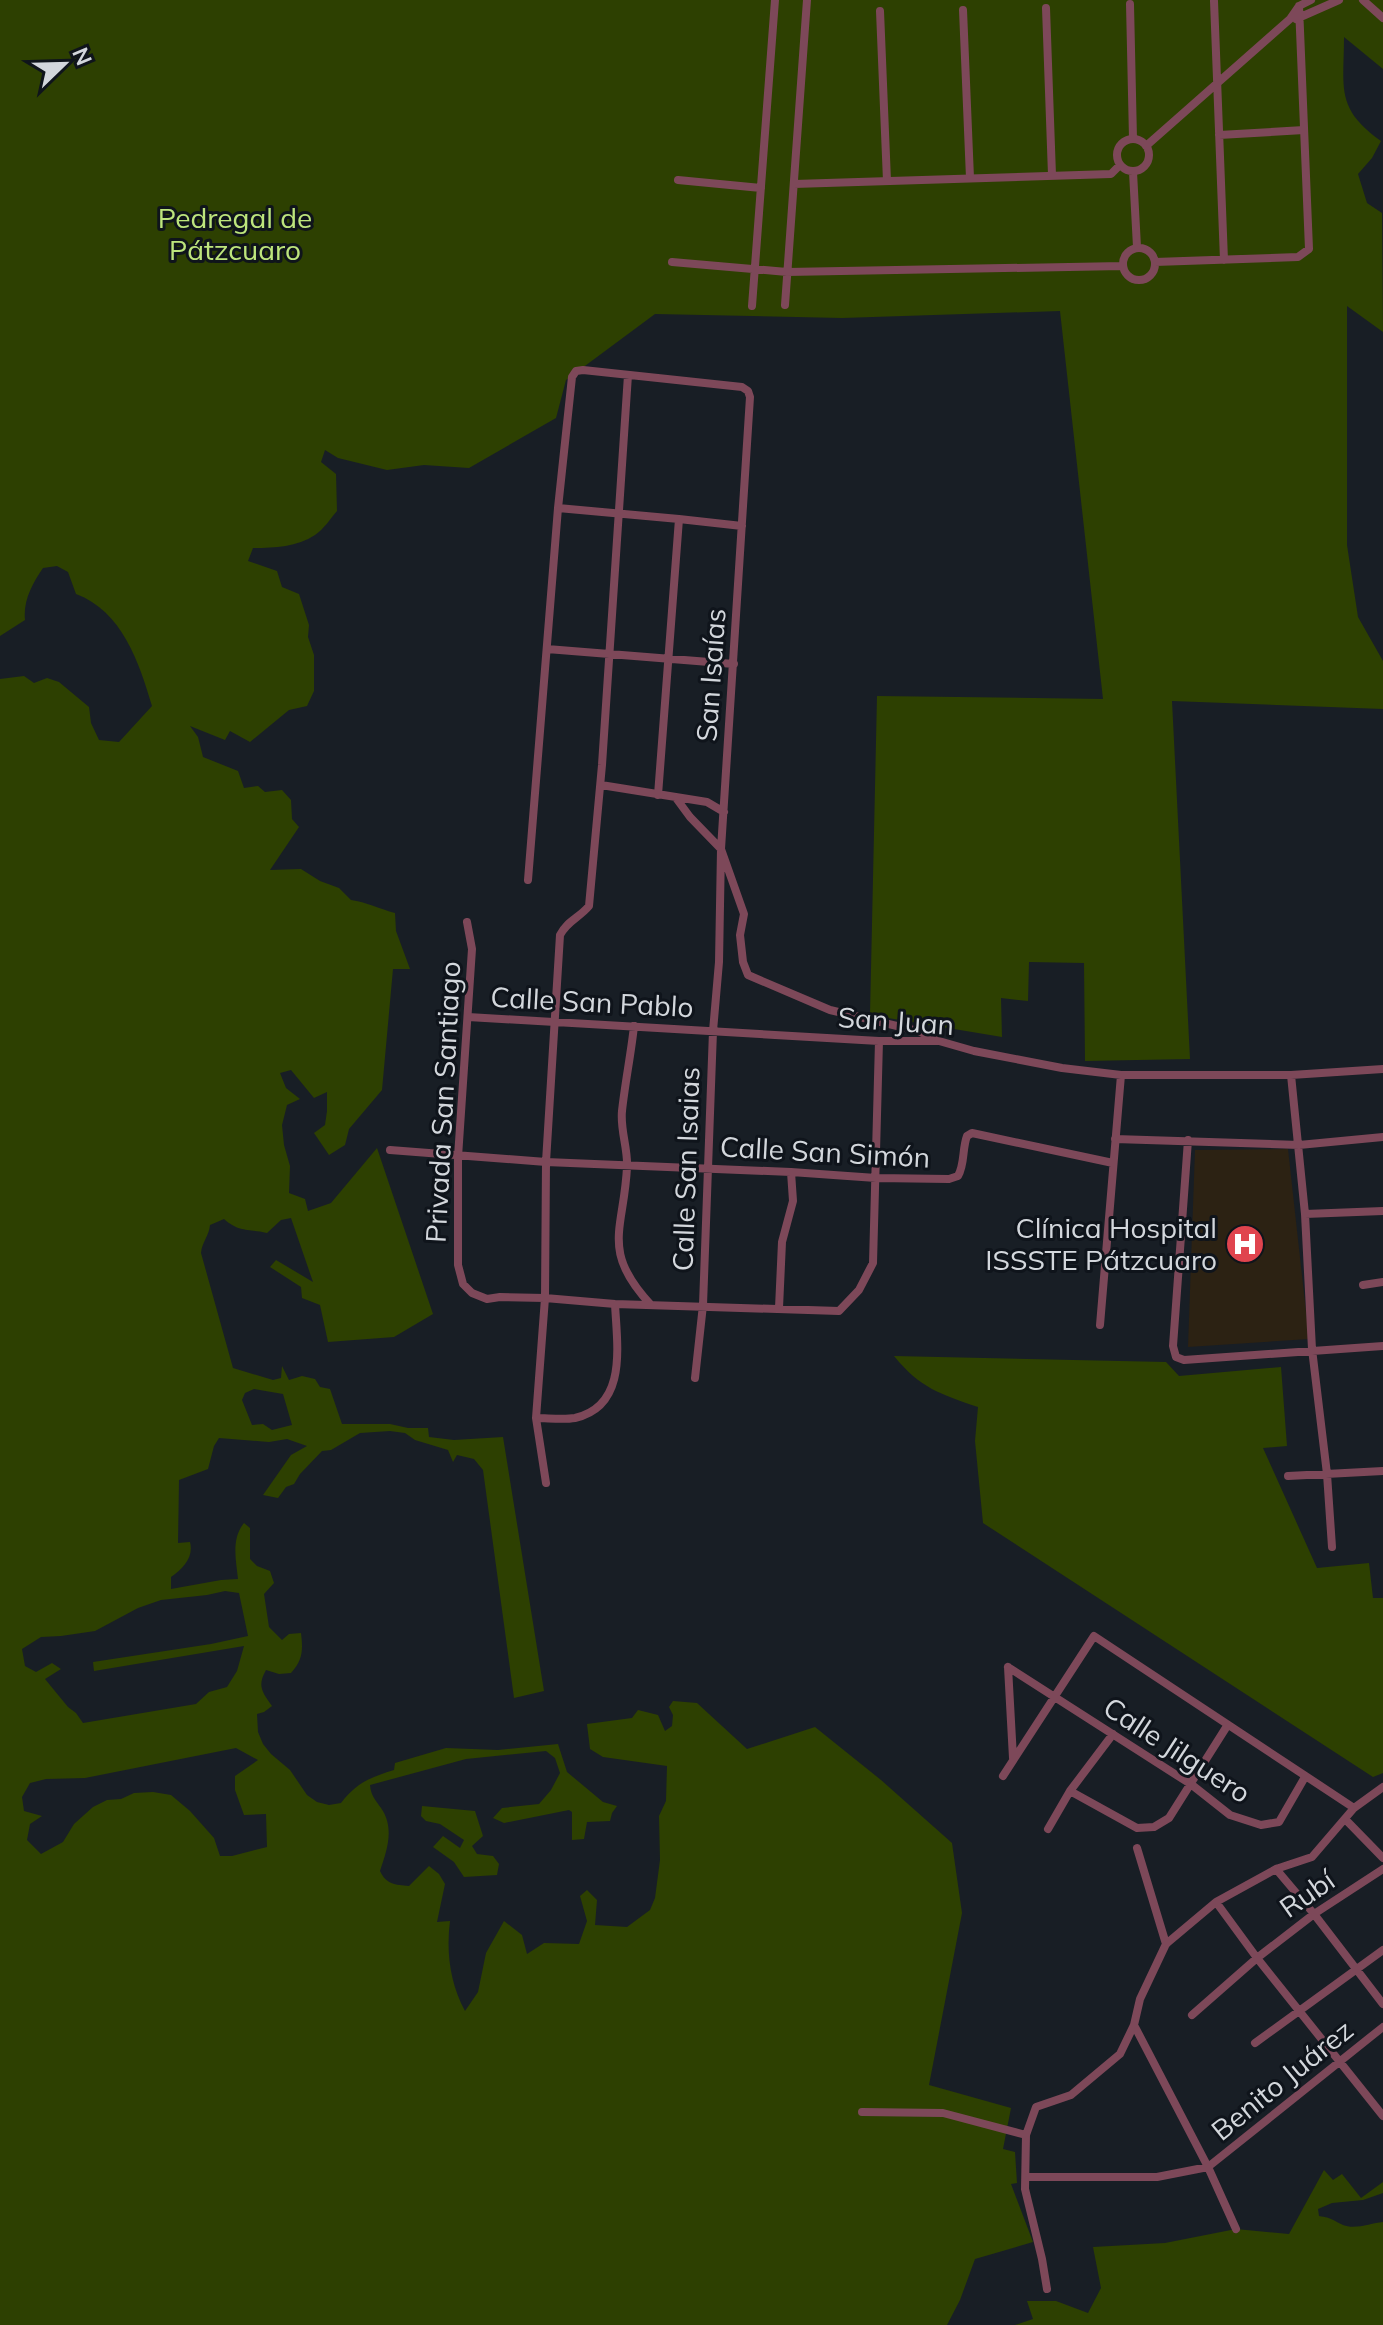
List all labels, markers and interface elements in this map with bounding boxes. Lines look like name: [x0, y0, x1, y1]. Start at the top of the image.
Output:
north arrow: [24, 24, 104, 104]
text: N: [66, 43, 99, 69]
park label: Pedregal de Pátzcuaro: [158, 200, 312, 267]
street label: San Isaías: [688, 607, 733, 743]
street label: Privada San Santiago: [418, 960, 467, 1244]
street label: Calle San Pablo: [490, 979, 694, 1024]
street label: San Juan: [837, 999, 955, 1042]
street label: Calle San Isaias: [664, 1066, 707, 1272]
street label: Calle San Simón: [719, 1129, 931, 1174]
place label: Clínica Hospital ISSSTE Pátzcuaro: [985, 1210, 1217, 1277]
hospital icon: Clínica Hospital ISSSTE Pátzcuaro: [1224, 1223, 1266, 1265]
street label: Calle Jilguero: [1097, 1689, 1257, 1810]
street label: Rubí: [1273, 1862, 1342, 1925]
street label: Benito Juárez: [1204, 2012, 1360, 2147]

